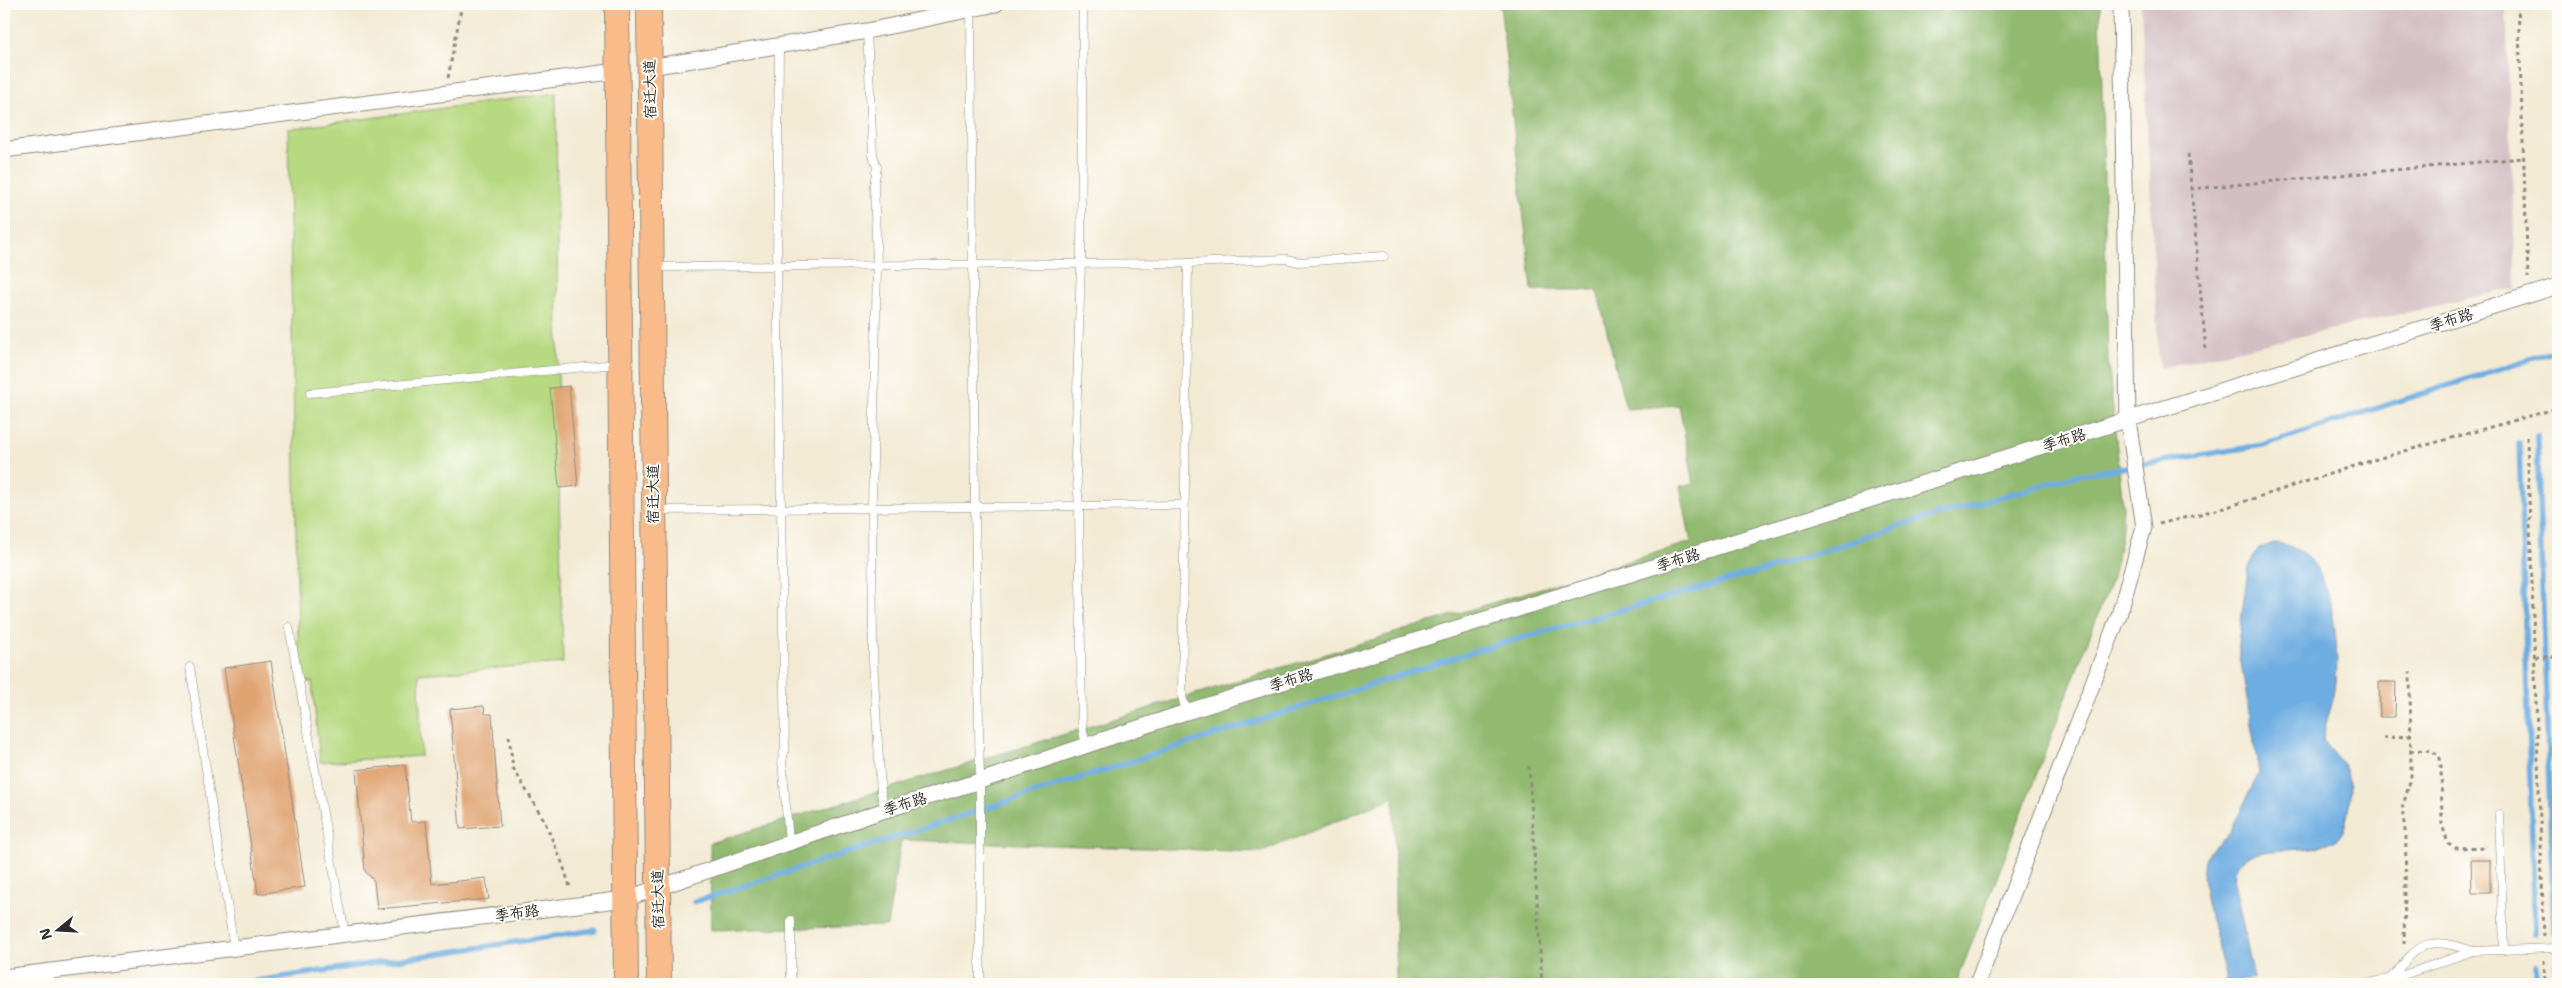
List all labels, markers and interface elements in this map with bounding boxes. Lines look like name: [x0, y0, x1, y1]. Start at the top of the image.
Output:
street label: 宿迁大道: [639, 59, 661, 119]
street label: 季布路: [2427, 304, 2475, 336]
street label: 季布路: [2040, 424, 2088, 456]
street label: 宿迁大道: [643, 464, 663, 524]
street label: 季布路: [1654, 544, 1702, 576]
street label: 季布路: [1267, 664, 1315, 696]
street label: 季布路: [881, 788, 929, 820]
street label: 宿迁大道: [647, 869, 669, 929]
street label: 季布路: [493, 900, 541, 926]
north arrow: [32, 906, 82, 956]
text: N: [35, 926, 56, 942]

